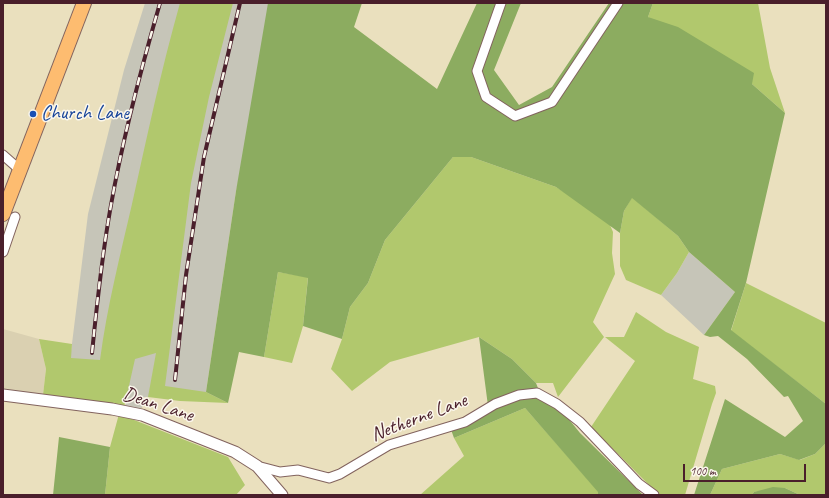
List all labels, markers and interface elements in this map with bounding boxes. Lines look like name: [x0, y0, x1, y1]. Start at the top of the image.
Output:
place label: Church Lane: [41, 102, 129, 126]
marker: Church Lane: [28, 109, 38, 119]
street label: Dean Lane: [120, 382, 196, 428]
street label: Netherne Lane: [367, 389, 471, 447]
scale bar: [685, 456, 808, 482]
text: 100 m: [690, 463, 716, 479]

